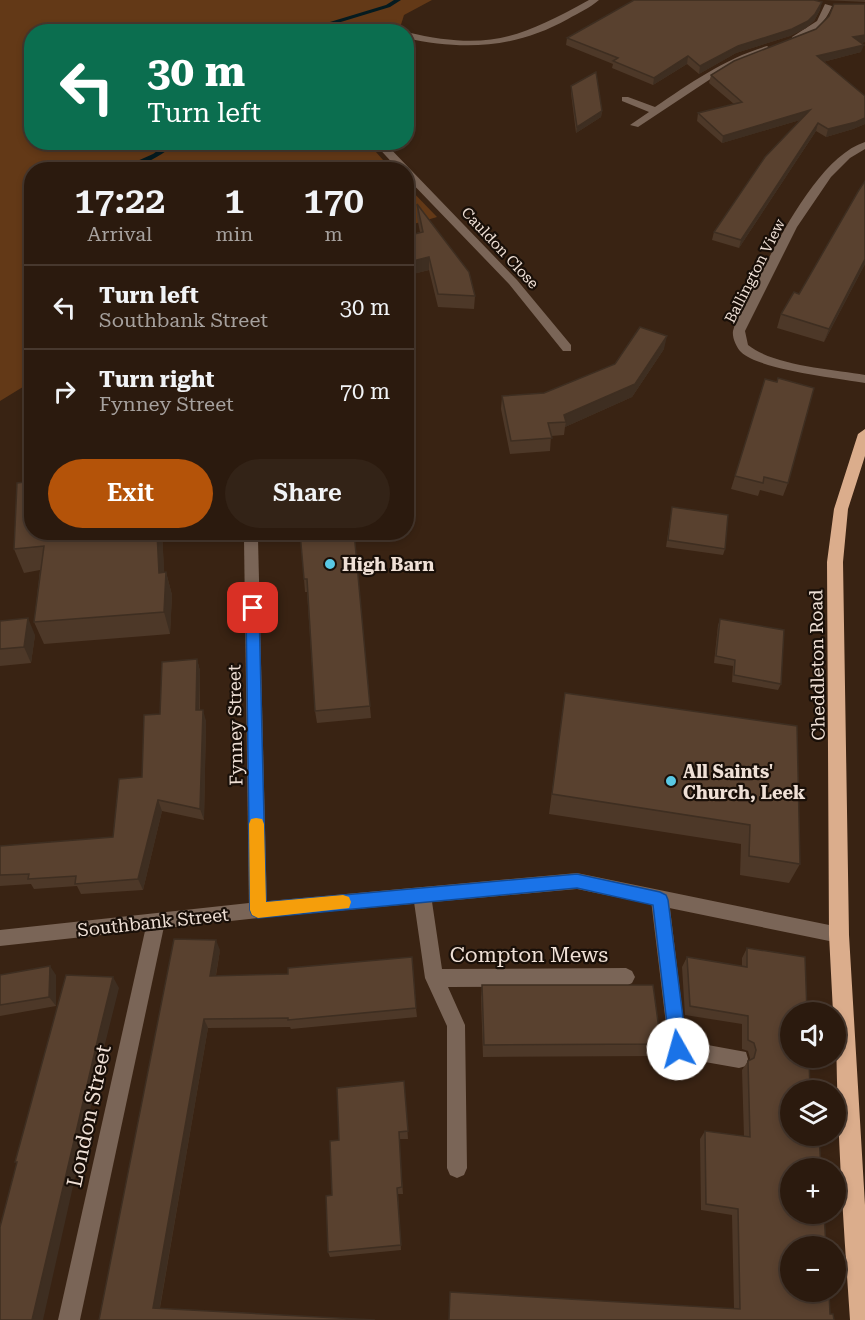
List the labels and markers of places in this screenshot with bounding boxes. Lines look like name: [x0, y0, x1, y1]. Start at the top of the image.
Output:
place label: High Barn: [342, 554, 434, 575]
marker: High Barn: [323, 557, 337, 571]
pin: [227, 582, 278, 633]
place label: All Saints' Church, Leek: [683, 761, 806, 803]
marker: All Saints' Church, Leek: [664, 774, 678, 788]

